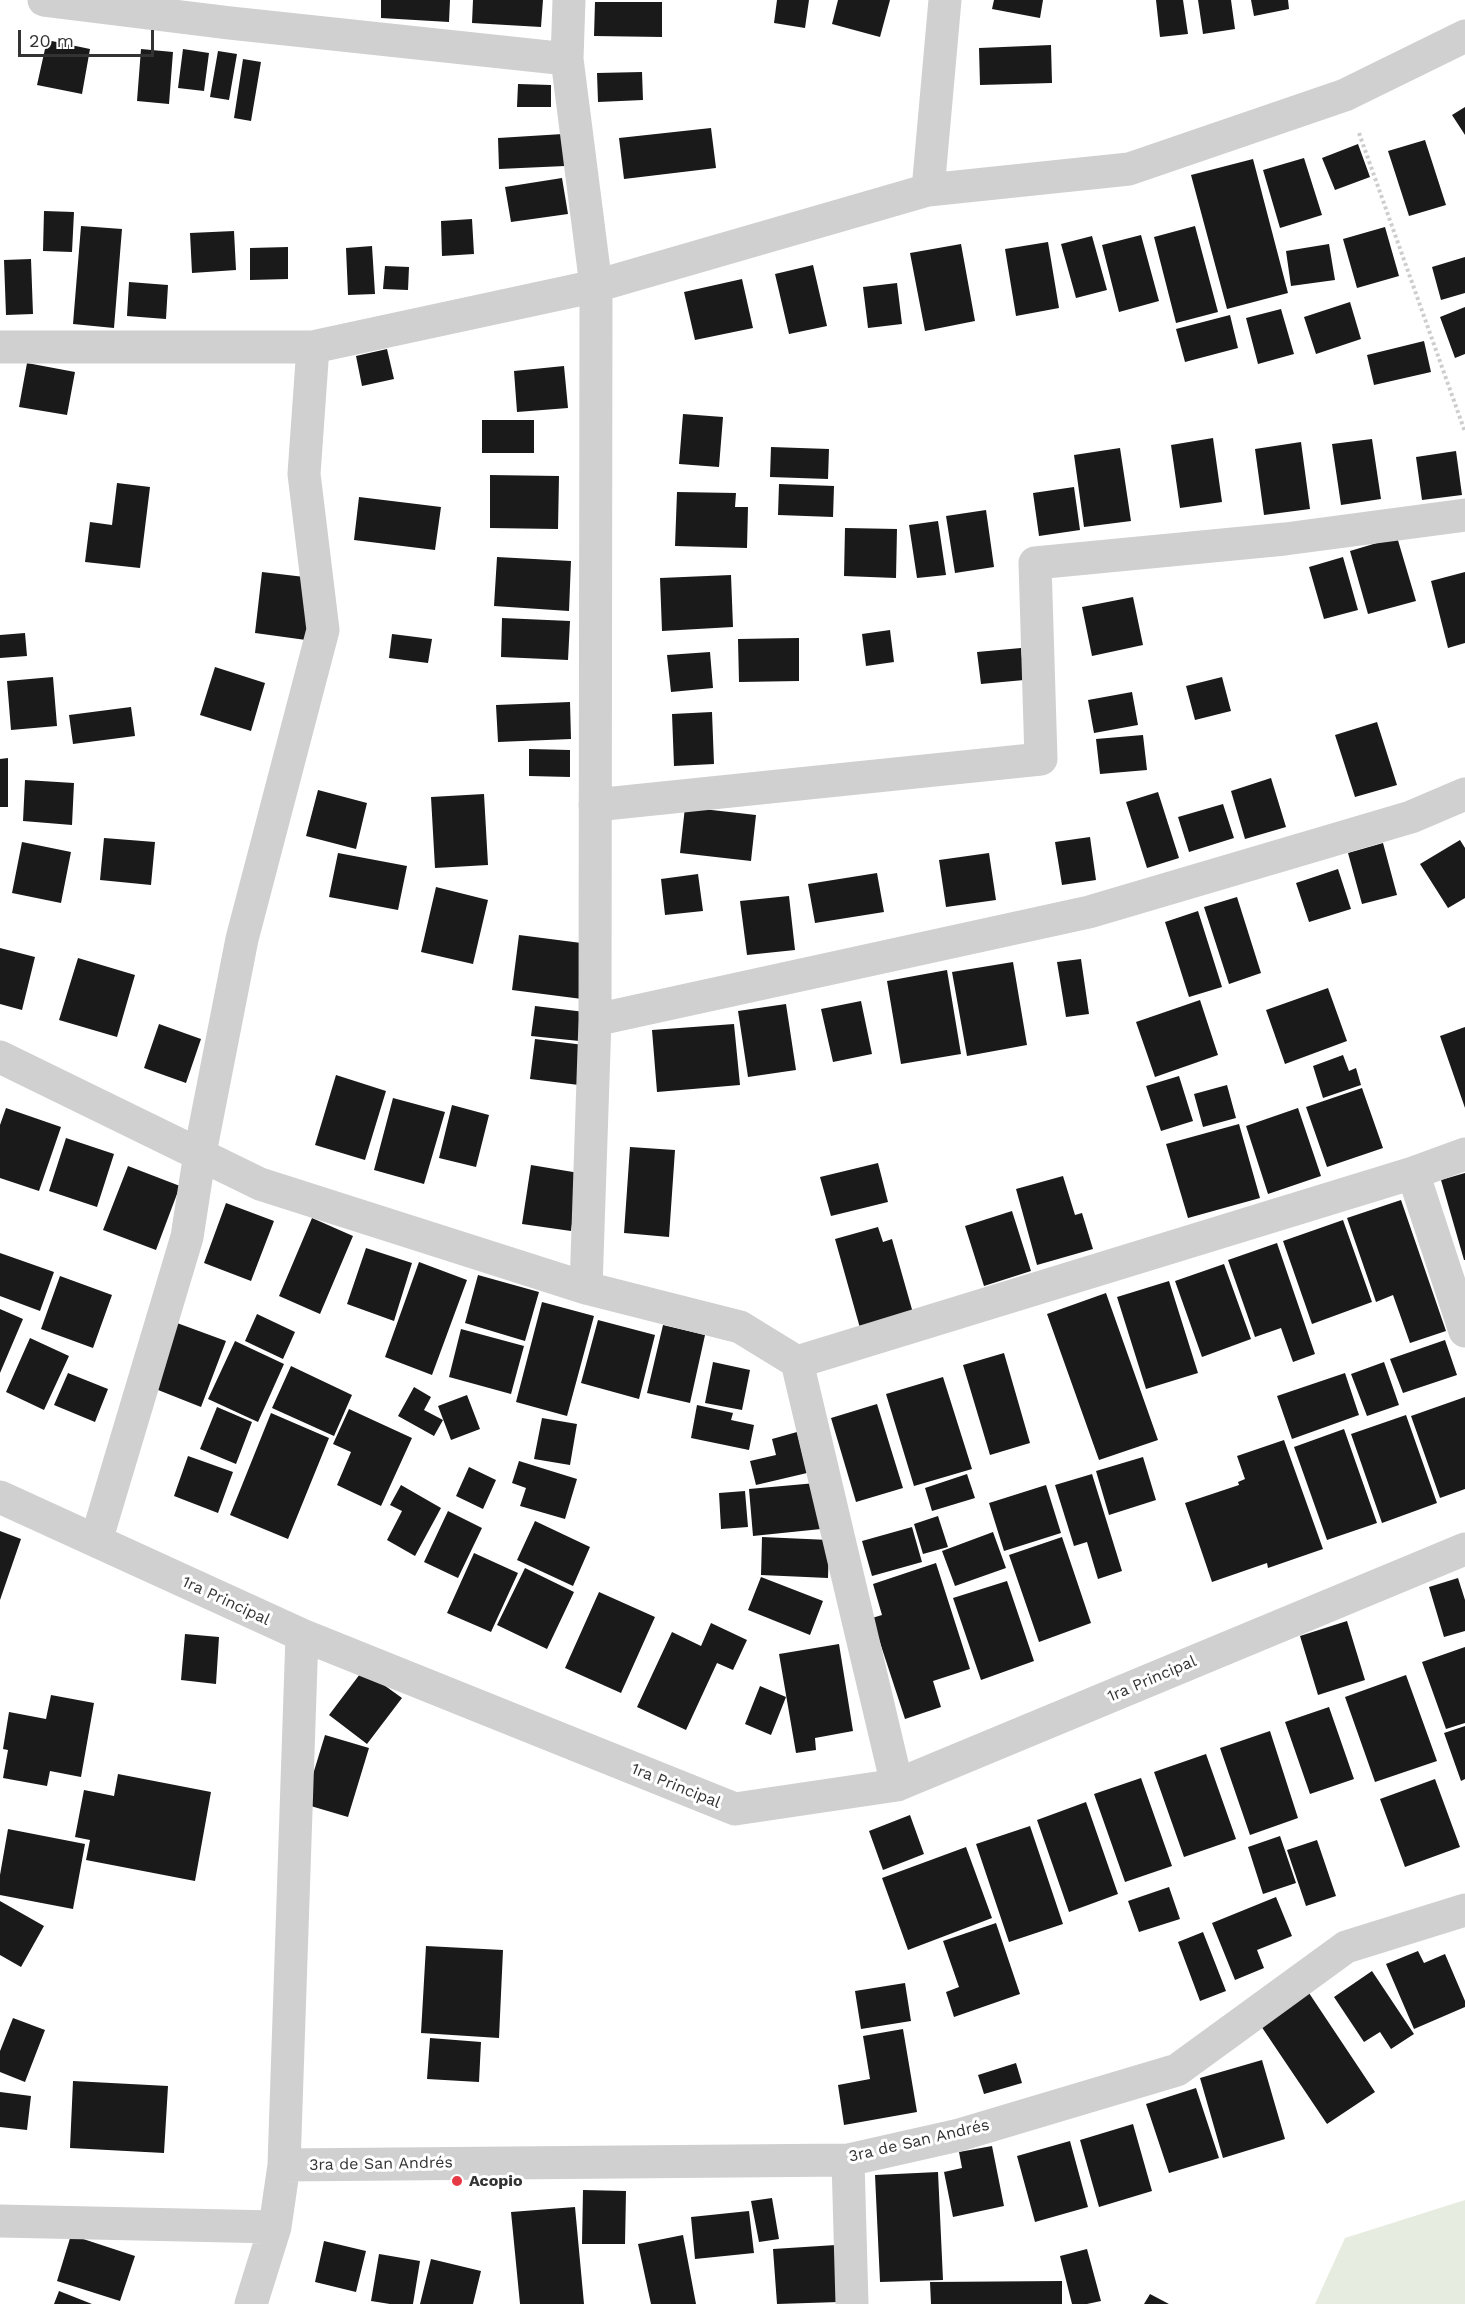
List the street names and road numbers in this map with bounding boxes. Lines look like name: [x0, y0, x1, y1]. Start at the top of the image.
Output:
street label: 1ra Principal: [179, 1572, 273, 1630]
street label: 1ra Principal: [1105, 1652, 1199, 1706]
street label: 1ra Principal: [628, 1759, 724, 1813]
street label: 3ra de San Andrés: [847, 2115, 991, 2167]
street label: 3ra de San Andrés: [309, 2153, 453, 2175]

